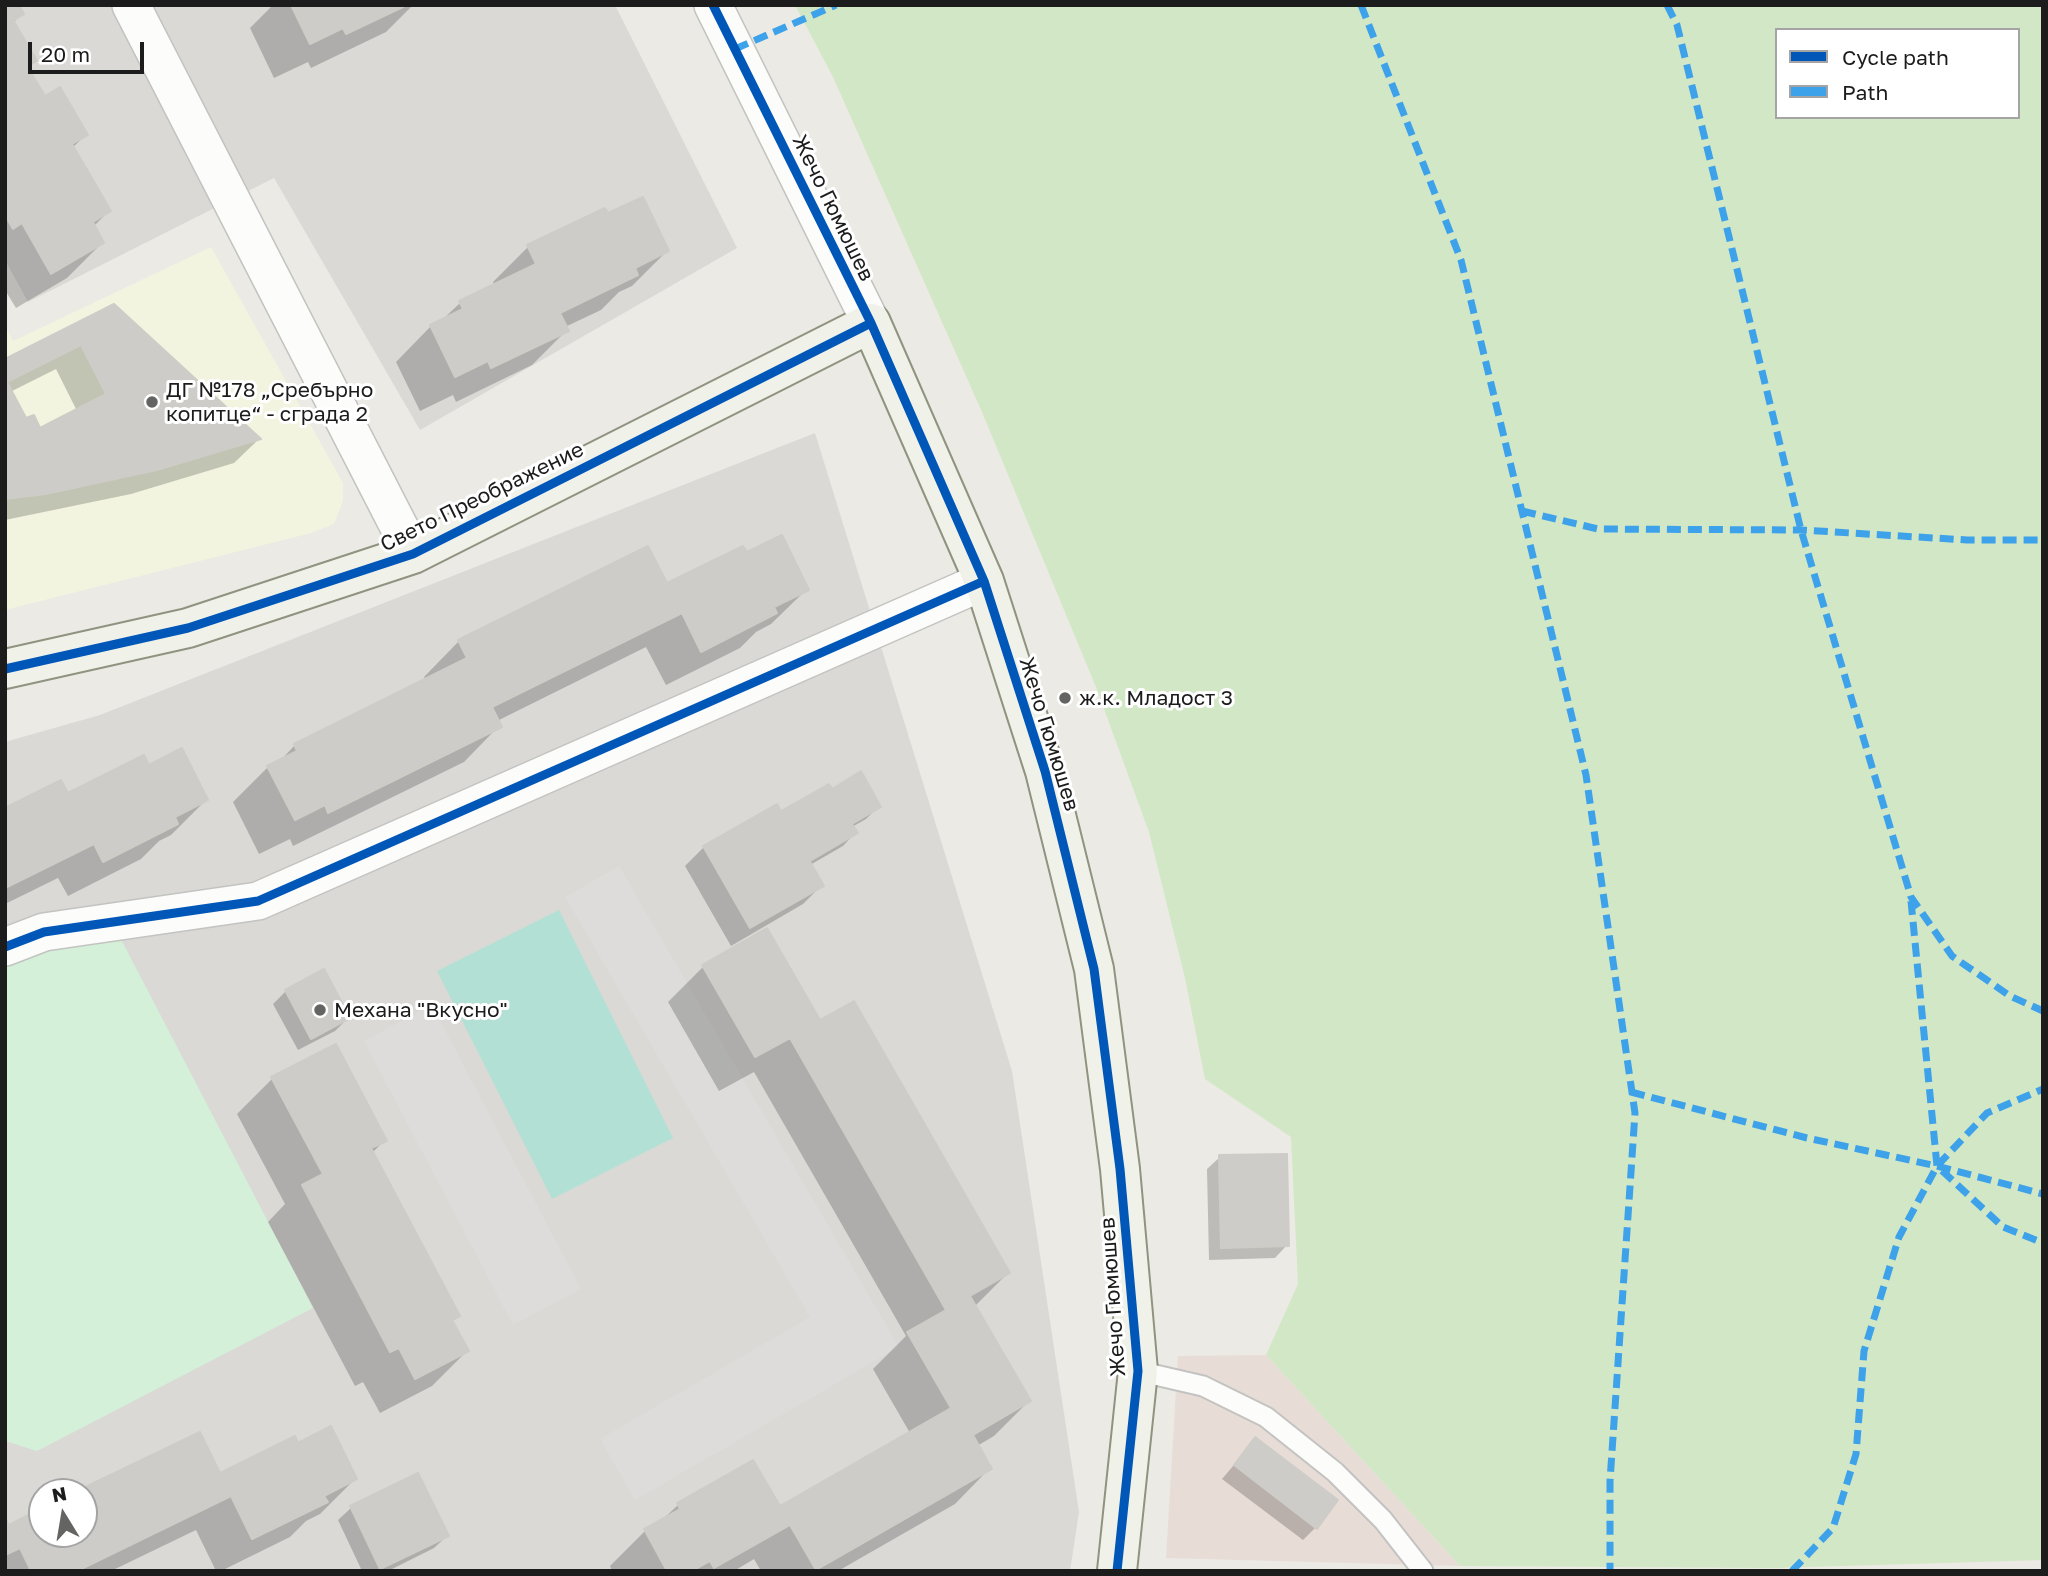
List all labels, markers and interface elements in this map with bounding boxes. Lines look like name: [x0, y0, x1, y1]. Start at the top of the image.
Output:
scale bar: [32, 28, 147, 72]
legend: [1775, 28, 2020, 119]
text: 20 m: [41, 41, 90, 67]
text: Cycle path: [1842, 44, 1949, 70]
text: Path: [1842, 79, 1889, 105]
street label: Жечо Гюмюшев: [787, 131, 879, 285]
place label: ДГ №178 „Сребърно копитце“ - сграда 2: [166, 377, 373, 427]
marker: ДГ №178 „Сребърно копитце“ - сграда 2: [144, 394, 160, 410]
street label: Свето Преображение: [376, 437, 588, 557]
street label: Жечо Гюмюшев: [1014, 654, 1084, 814]
place label: ж.к. Младост 3: [1079, 685, 1233, 711]
marker: ж.к. Младост 3: [1057, 690, 1073, 706]
place label: Механа "Вкусно": [334, 997, 508, 1023]
marker: Механа "Вкусно": [312, 1002, 328, 1018]
street label: Жечо Гюмюшев: [1095, 1217, 1131, 1377]
north arrow: [28, 1478, 98, 1548]
text: N: [50, 1481, 69, 1507]

